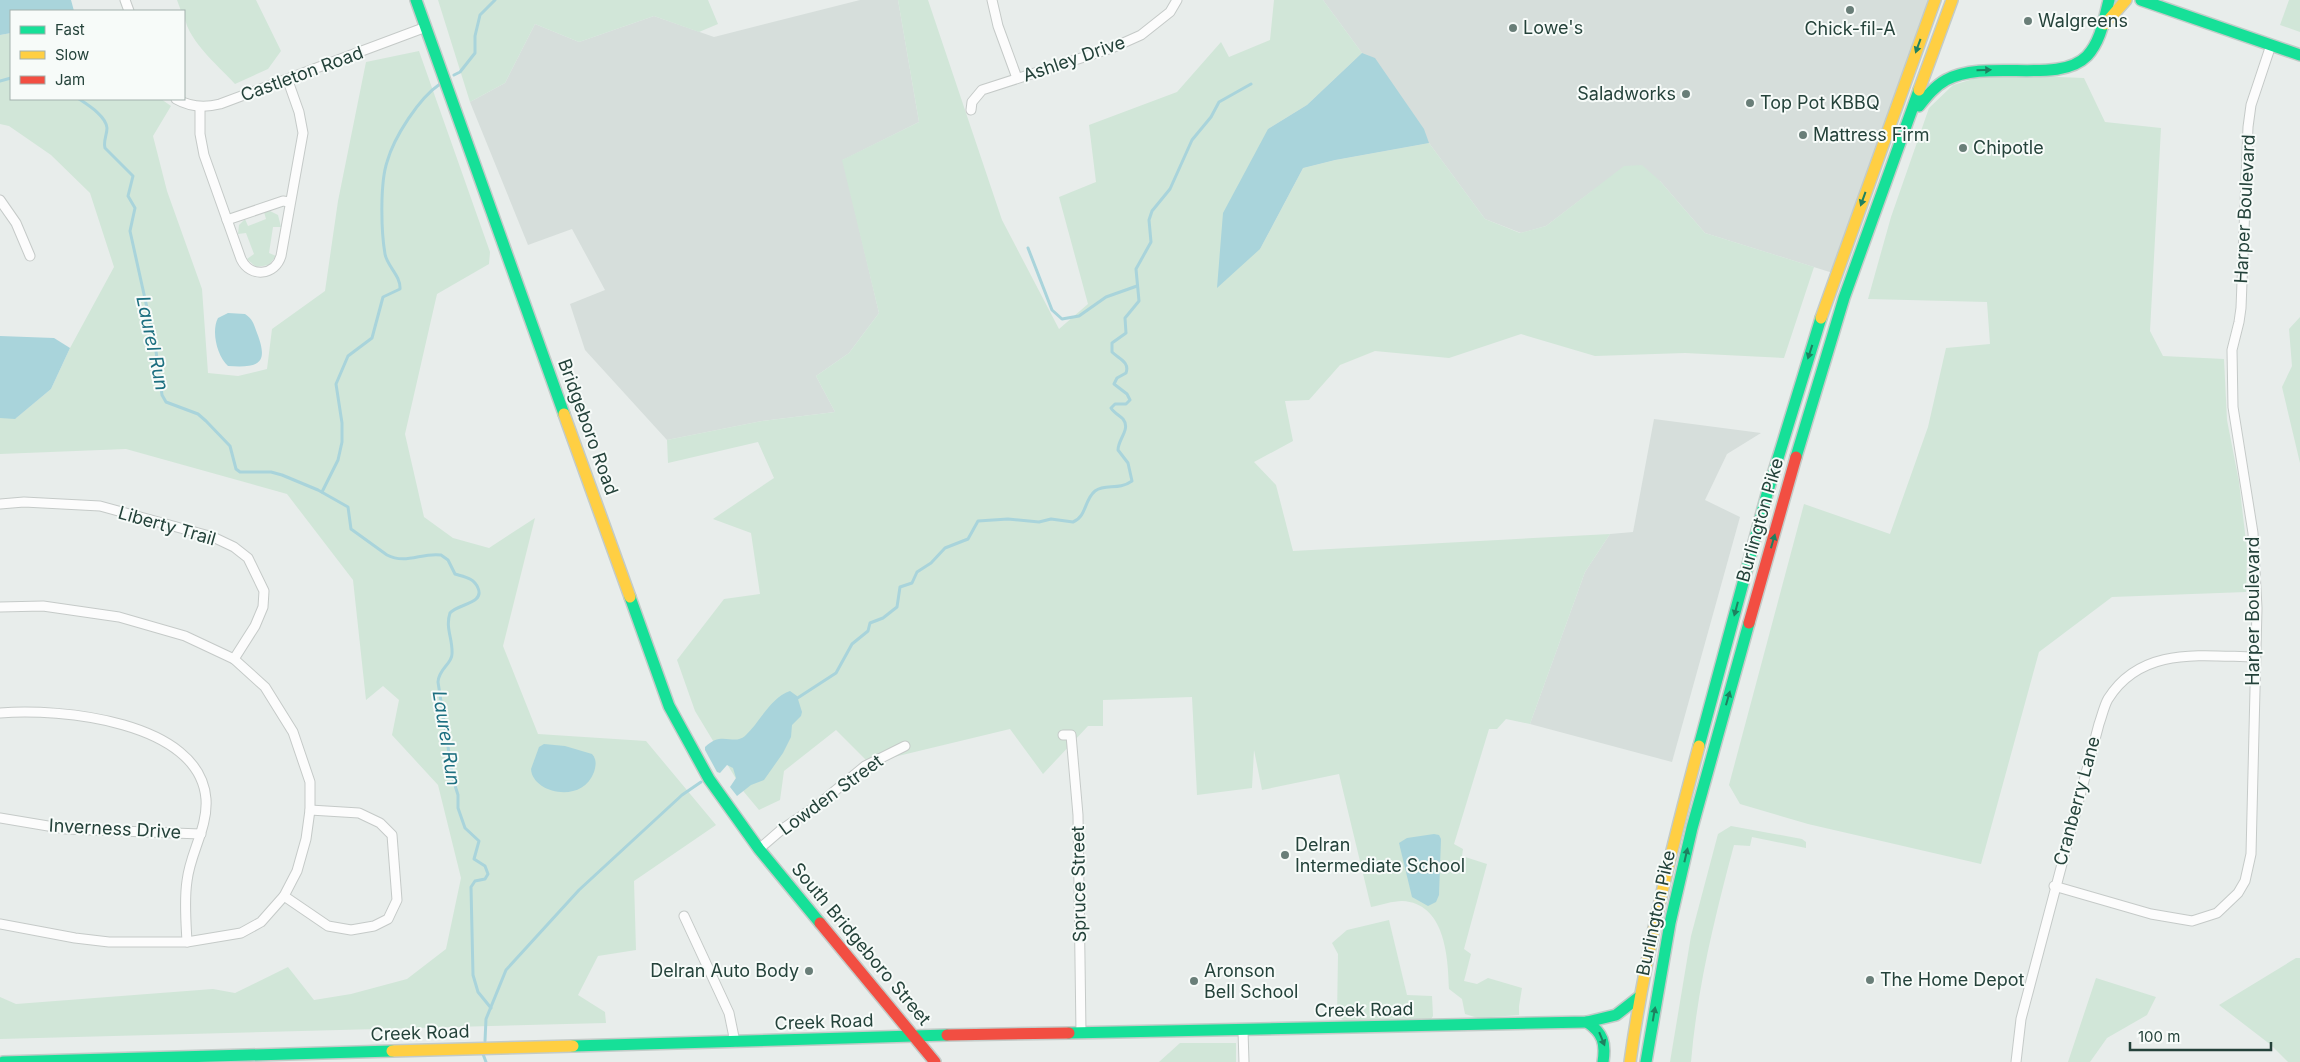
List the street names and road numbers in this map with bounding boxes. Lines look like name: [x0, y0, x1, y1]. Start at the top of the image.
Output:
street label: Ashley Drive: [1020, 31, 1128, 86]
street label: Castleton Road: [238, 42, 366, 105]
street label: Harper Boulevard: [2230, 134, 2259, 284]
street label: Bridgeboro Road: [554, 356, 623, 498]
street label: Burlington Pike: [1732, 455, 1787, 584]
street label: Liberty Trail: [116, 502, 218, 549]
street label: Harper Boulevard: [2242, 536, 2263, 686]
street label: Cranberry Lane: [2049, 734, 2104, 868]
street label: Lowden Street: [775, 750, 887, 839]
street label: Inverness Drive: [48, 815, 182, 842]
street label: Spruce Street: [1067, 825, 1090, 942]
street label: Burlington Pike: [1632, 848, 1679, 978]
street label: South Bridgeboro Street: [787, 858, 935, 1029]
street label: Creek Road: [1314, 998, 1414, 1021]
street label: Creek Road: [774, 1009, 874, 1034]
street label: Creek Road: [370, 1020, 470, 1045]

